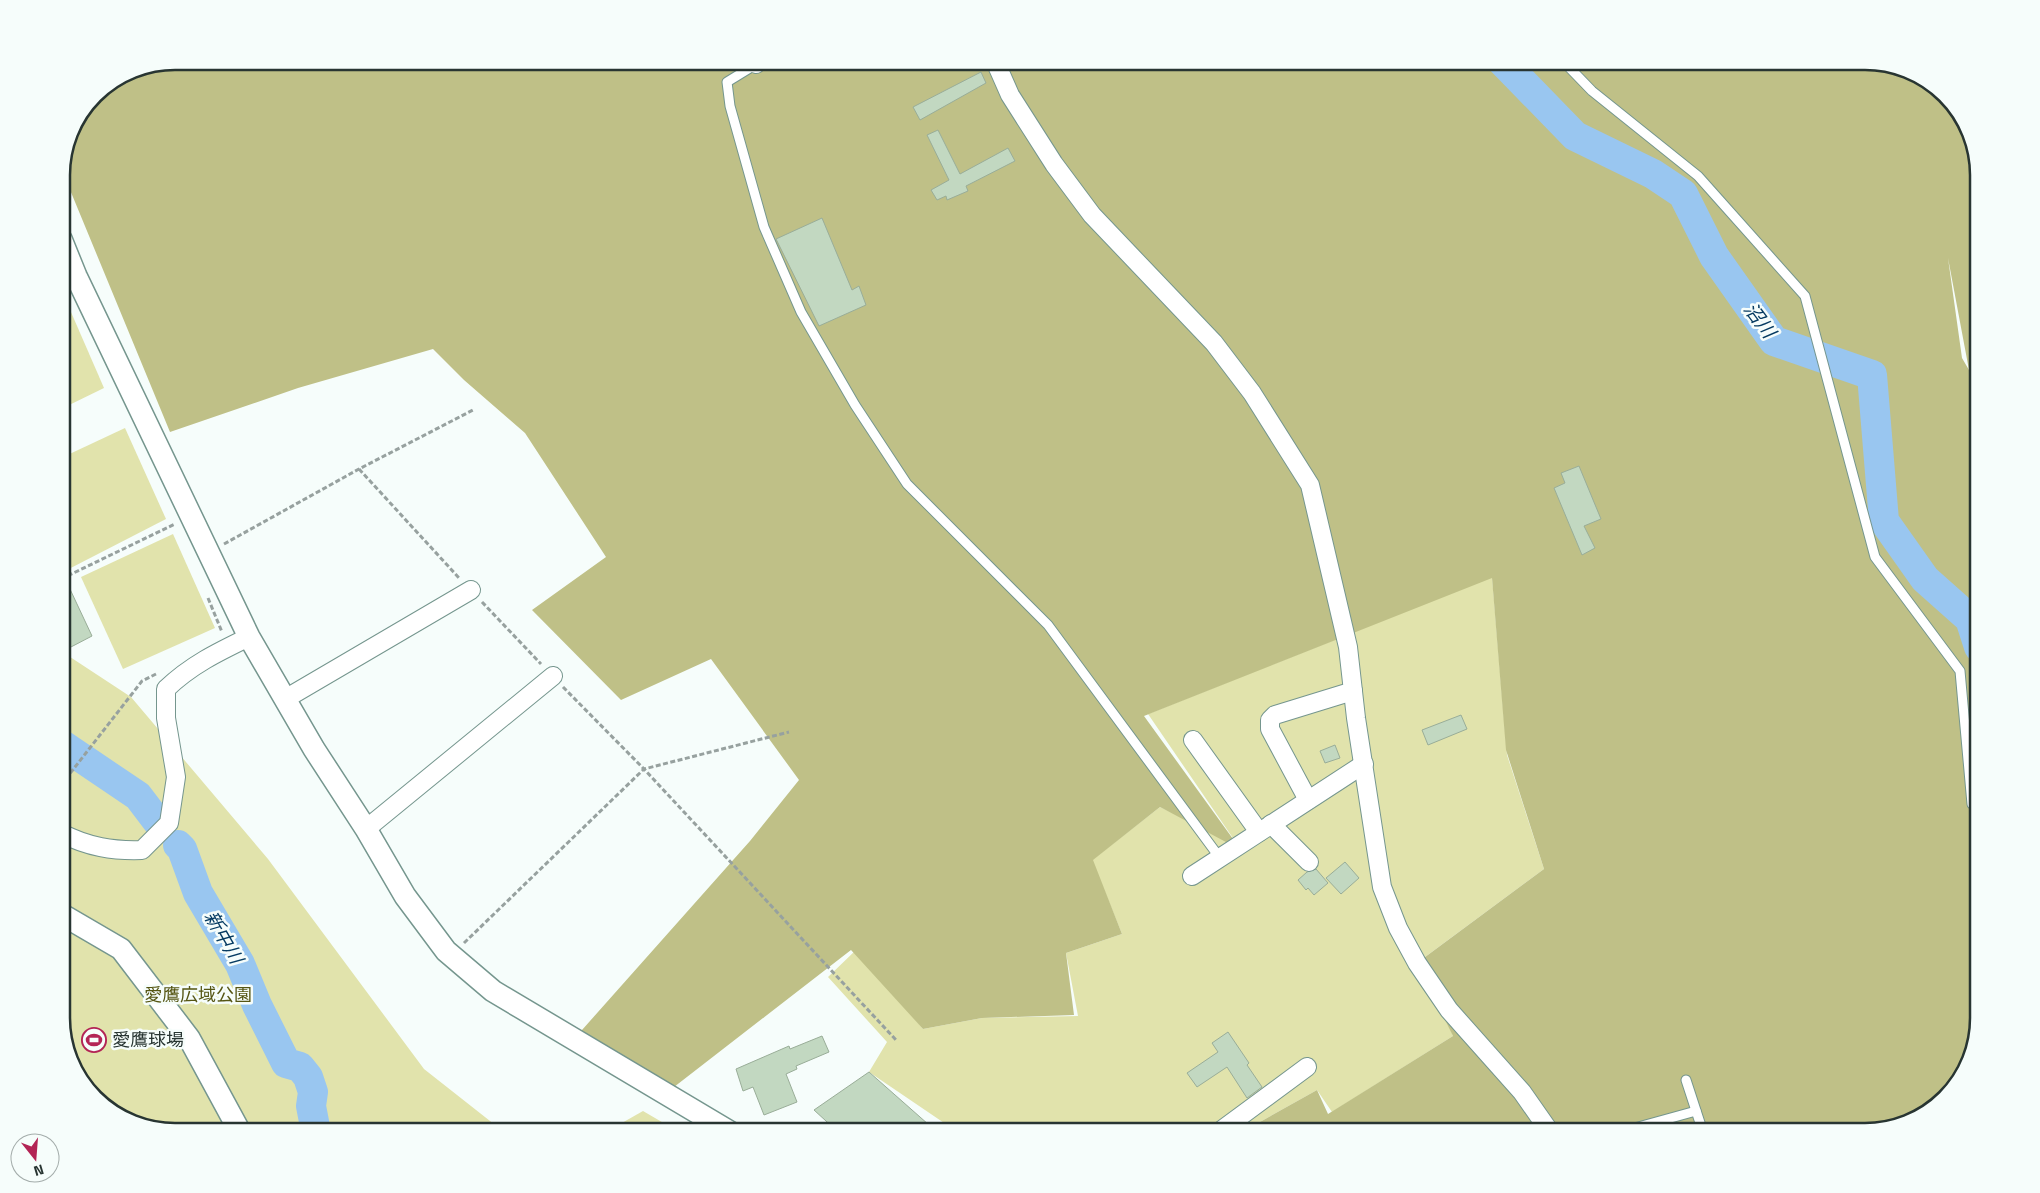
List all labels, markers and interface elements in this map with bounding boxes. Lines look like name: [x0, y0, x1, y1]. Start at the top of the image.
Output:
water label: 沼川: [1737, 296, 1785, 345]
water label: 新中川: [198, 905, 252, 970]
park label: 愛鷹広域公園: [144, 981, 252, 1008]
place label: 愛鷹球場: [112, 1026, 184, 1053]
sports icon: 愛鷹球場: [81, 1027, 107, 1053]
north arrow: [10, 1133, 60, 1183]
text: N: [31, 1159, 47, 1182]

